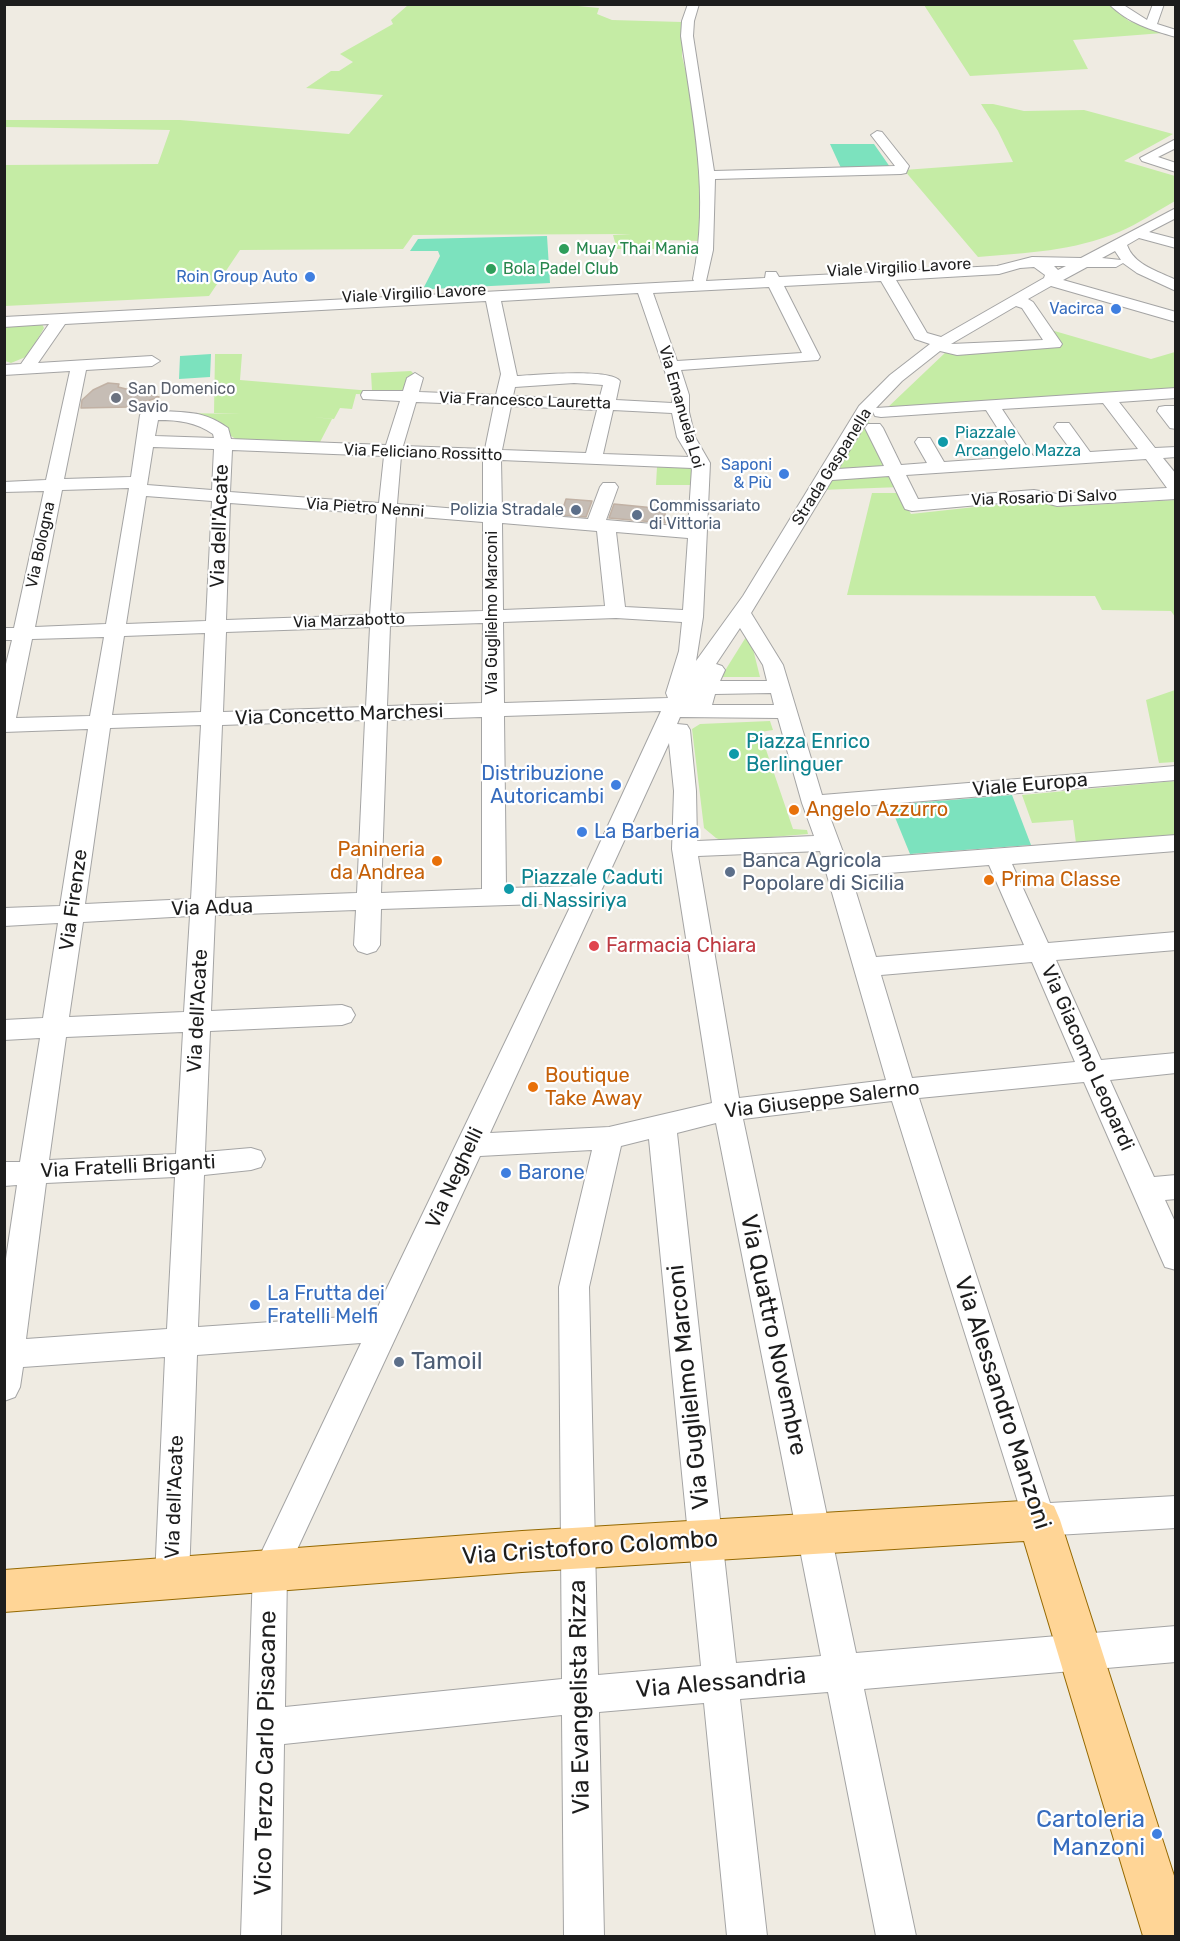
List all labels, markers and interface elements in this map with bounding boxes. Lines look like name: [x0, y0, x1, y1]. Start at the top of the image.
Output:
place label: Muay Thai Mania: [576, 239, 699, 259]
marker: Muay Thai Mania: [557, 242, 571, 256]
street label: Viale Virgilio Lavore: [826, 255, 972, 281]
place label: Bola Padel Club: [503, 259, 618, 279]
marker: Bola Padel Club: [484, 262, 498, 276]
place label: Roin Group Auto: [176, 267, 298, 287]
marker: Roin Group Auto: [303, 270, 317, 284]
street label: Viale Virgilio Lavore: [341, 281, 487, 307]
place label: Vacirca: [1049, 299, 1104, 319]
marker: Vacirca: [1109, 302, 1123, 316]
street label: Via Emanuela Loi: [654, 343, 708, 471]
place label: San Domenico Savio: [128, 379, 235, 417]
street label: Via Francesco Lauretta: [439, 388, 611, 414]
marker: San Domenico Savio: [109, 391, 123, 405]
street label: Strada Gaspanella: [788, 405, 876, 529]
place label: Piazzale Arcangelo Mazza: [955, 423, 1081, 461]
marker: Piazzale Arcangelo Mazza: [936, 435, 950, 449]
street label: Via Feliciano Rossitto: [343, 441, 503, 465]
place label: Saponi & Più: [721, 455, 772, 493]
street label: Via dell'Acate: [206, 464, 234, 588]
marker: Saponi & Più: [777, 467, 791, 481]
street label: Via Rosario Di Salvo: [971, 486, 1117, 510]
street label: Via Pietro Nenni: [305, 494, 425, 522]
place label: Commissariato di Vittoria: [649, 496, 760, 534]
street label: Via Bologna: [22, 500, 60, 590]
place label: Polizia Stradale: [450, 500, 564, 520]
marker: Polizia Stradale: [569, 503, 583, 517]
marker: Commissariato di Vittoria: [630, 508, 644, 522]
street label: Via Guglielmo Marconi: [482, 531, 502, 695]
street label: Via Marzabotto: [293, 609, 405, 633]
street label: Via Concetto Marchesi: [234, 699, 444, 731]
place label: Piazza Enrico Berlinguer: [746, 730, 870, 777]
marker: Piazza Enrico Berlinguer: [727, 747, 741, 761]
place label: Distribuzione Autoricambi: [481, 762, 604, 809]
street label: Viale Europa: [971, 768, 1089, 802]
marker: Distribuzione Autoricambi: [609, 778, 623, 792]
place label: Angelo Azzurro: [806, 798, 948, 822]
marker: Angelo Azzurro: [787, 803, 801, 817]
place label: La Barberia: [594, 820, 700, 844]
marker: La Barberia: [575, 825, 589, 839]
place label: Panineria da Andrea: [330, 838, 425, 885]
street label: Via Firenze: [55, 848, 93, 952]
place label: Banca Agricola Popolare di Sicilia: [742, 849, 905, 896]
marker: Panineria da Andrea: [430, 854, 444, 868]
marker: Banca Agricola Popolare di Sicilia: [723, 865, 737, 879]
place label: Piazzale Caduti di Nassiriya: [521, 866, 663, 913]
place label: Prima Classe: [1001, 868, 1121, 892]
marker: Prima Classe: [982, 873, 996, 887]
marker: Piazzale Caduti di Nassiriya: [502, 882, 516, 896]
street label: Via Adua: [171, 895, 253, 921]
place label: Farmacia Chiara: [606, 934, 756, 958]
marker: Farmacia Chiara: [587, 939, 601, 953]
street label: Via dell'Acate: [183, 948, 213, 1074]
street label: Via Giacomo Leopardi: [1035, 961, 1139, 1155]
place label: Boutique Take Away: [545, 1064, 642, 1111]
street label: Via Giuseppe Salerno: [723, 1076, 921, 1124]
marker: Boutique Take Away: [526, 1080, 540, 1094]
street label: Via Neghelli: [421, 1124, 489, 1232]
street label: Via Fratelli Briganti: [40, 1150, 216, 1184]
place label: Barone: [518, 1161, 585, 1185]
marker: Barone: [499, 1166, 513, 1180]
street label: Via Quattro Novembre: [733, 1212, 813, 1458]
street label: Via Guglielmo Marconi: [662, 1263, 716, 1511]
street label: Via Alessandro Manzoni: [948, 1273, 1056, 1533]
place label: La Frutta dei Fratelli Melfi: [267, 1282, 385, 1329]
marker: La Frutta dei Fratelli Melfi: [248, 1298, 262, 1312]
place label: Tamoil: [411, 1348, 483, 1376]
marker: Tamoil: [392, 1355, 406, 1369]
street label: Via dell'Acate: [161, 1435, 189, 1559]
street label: Via Cristoforo Colombo: [461, 1525, 719, 1571]
street label: Via Evangelista Rizza: [564, 1579, 596, 1815]
street label: Vico Terzo Carlo Pisacane: [249, 1610, 283, 1896]
street label: Via Alessandria: [635, 1661, 807, 1705]
place label: Cartoleria Manzoni: [1036, 1806, 1145, 1862]
marker: Cartoleria Manzoni: [1150, 1827, 1164, 1841]

